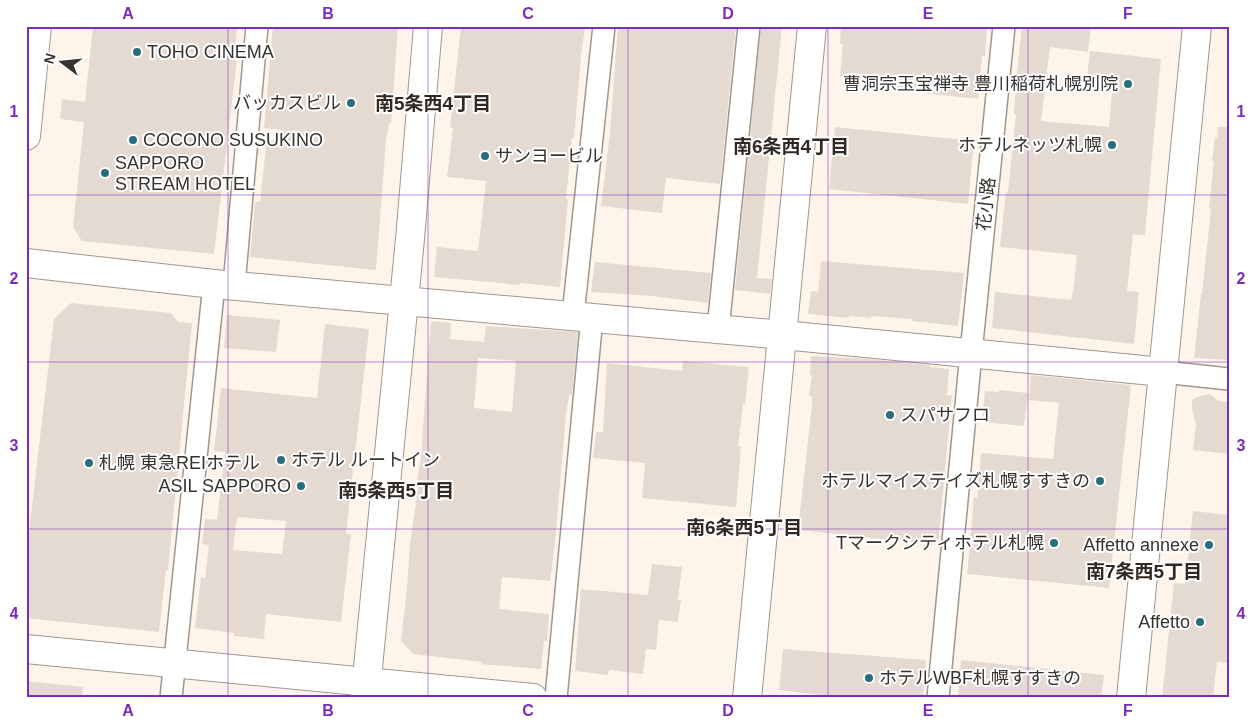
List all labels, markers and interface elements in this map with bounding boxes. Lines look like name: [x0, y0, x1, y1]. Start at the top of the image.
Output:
text: A: [122, 5, 134, 22]
text: B: [322, 5, 334, 22]
text: C: [522, 5, 534, 22]
text: D: [722, 5, 734, 22]
text: E: [923, 5, 934, 22]
text: F: [1123, 5, 1133, 22]
north arrow: [38, 38, 88, 88]
place label: TOHO CINEMA: [147, 42, 274, 62]
marker: TOHO CINEMA: [131, 46, 143, 58]
text: N: [40, 51, 59, 65]
place label: 曹洞宗玉宝禅寺 豊川稲荷札幌別院: [843, 74, 1118, 94]
marker: 曹洞宗玉宝禅寺 豊川稲荷札幌別院: [1122, 78, 1134, 90]
place label: バッカスビル: [233, 93, 341, 113]
district label: 南5条西4丁目: [375, 93, 491, 114]
marker: バッカスビル: [345, 97, 357, 109]
text: 1: [10, 103, 19, 120]
text: 1: [1237, 103, 1246, 120]
place label: COCONO SUSUKINO: [143, 130, 323, 150]
marker: COCONO SUSUKINO: [127, 134, 139, 146]
place label: ホテルネッツ札幌: [958, 135, 1102, 155]
district label: 南6条西4丁目: [733, 136, 849, 157]
marker: ホテルネッツ札幌: [1106, 139, 1118, 151]
place label: サンヨービル: [495, 146, 603, 166]
marker: サンヨービル: [479, 150, 491, 162]
place label: SAPPORO STREAM HOTEL: [115, 153, 255, 194]
marker: SAPPORO STREAM HOTEL: [99, 167, 111, 179]
street label: 花小路: [973, 176, 999, 232]
text: 2: [10, 270, 19, 287]
text: 2: [1237, 270, 1246, 287]
place label: スパサフロ: [900, 405, 990, 425]
marker: スパサフロ: [884, 409, 896, 421]
text: 3: [10, 437, 19, 454]
text: 3: [1237, 437, 1246, 454]
place label: ホテル ルートイン: [291, 450, 440, 470]
place label: 札幌 東急REIホテル: [99, 453, 260, 473]
marker: ホテル ルートイン: [275, 454, 287, 466]
marker: 札幌 東急REIホテル: [83, 457, 95, 469]
place label: ホテルマイステイズ札幌すすきの: [821, 471, 1090, 491]
marker: ホテルマイステイズ札幌すすきの: [1094, 475, 1106, 487]
place label: ASIL SAPPORO: [159, 476, 291, 496]
marker: ASIL SAPPORO: [295, 480, 307, 492]
district label: 南5条西5丁目: [338, 480, 454, 501]
district label: 南6条西5丁目: [686, 517, 802, 538]
place label: Tマークシティホテル札幌: [836, 533, 1044, 553]
place label: Affetto annexe: [1083, 535, 1199, 555]
marker: Tマークシティホテル札幌: [1048, 537, 1060, 549]
marker: Affetto annexe: [1203, 539, 1215, 551]
district label: 南7条西5丁目: [1086, 561, 1202, 582]
text: 4: [10, 605, 19, 622]
text: 4: [1237, 605, 1246, 622]
place label: Affetto: [1138, 612, 1190, 632]
marker: Affetto: [1194, 616, 1206, 628]
place label: ホテルWBF札幌すすきの: [879, 668, 1081, 688]
marker: ホテルWBF札幌すすきの: [863, 672, 875, 684]
text: A: [122, 702, 134, 719]
text: B: [322, 702, 334, 719]
text: C: [522, 702, 534, 719]
text: D: [722, 702, 734, 719]
text: E: [923, 702, 934, 719]
text: F: [1123, 702, 1133, 719]

